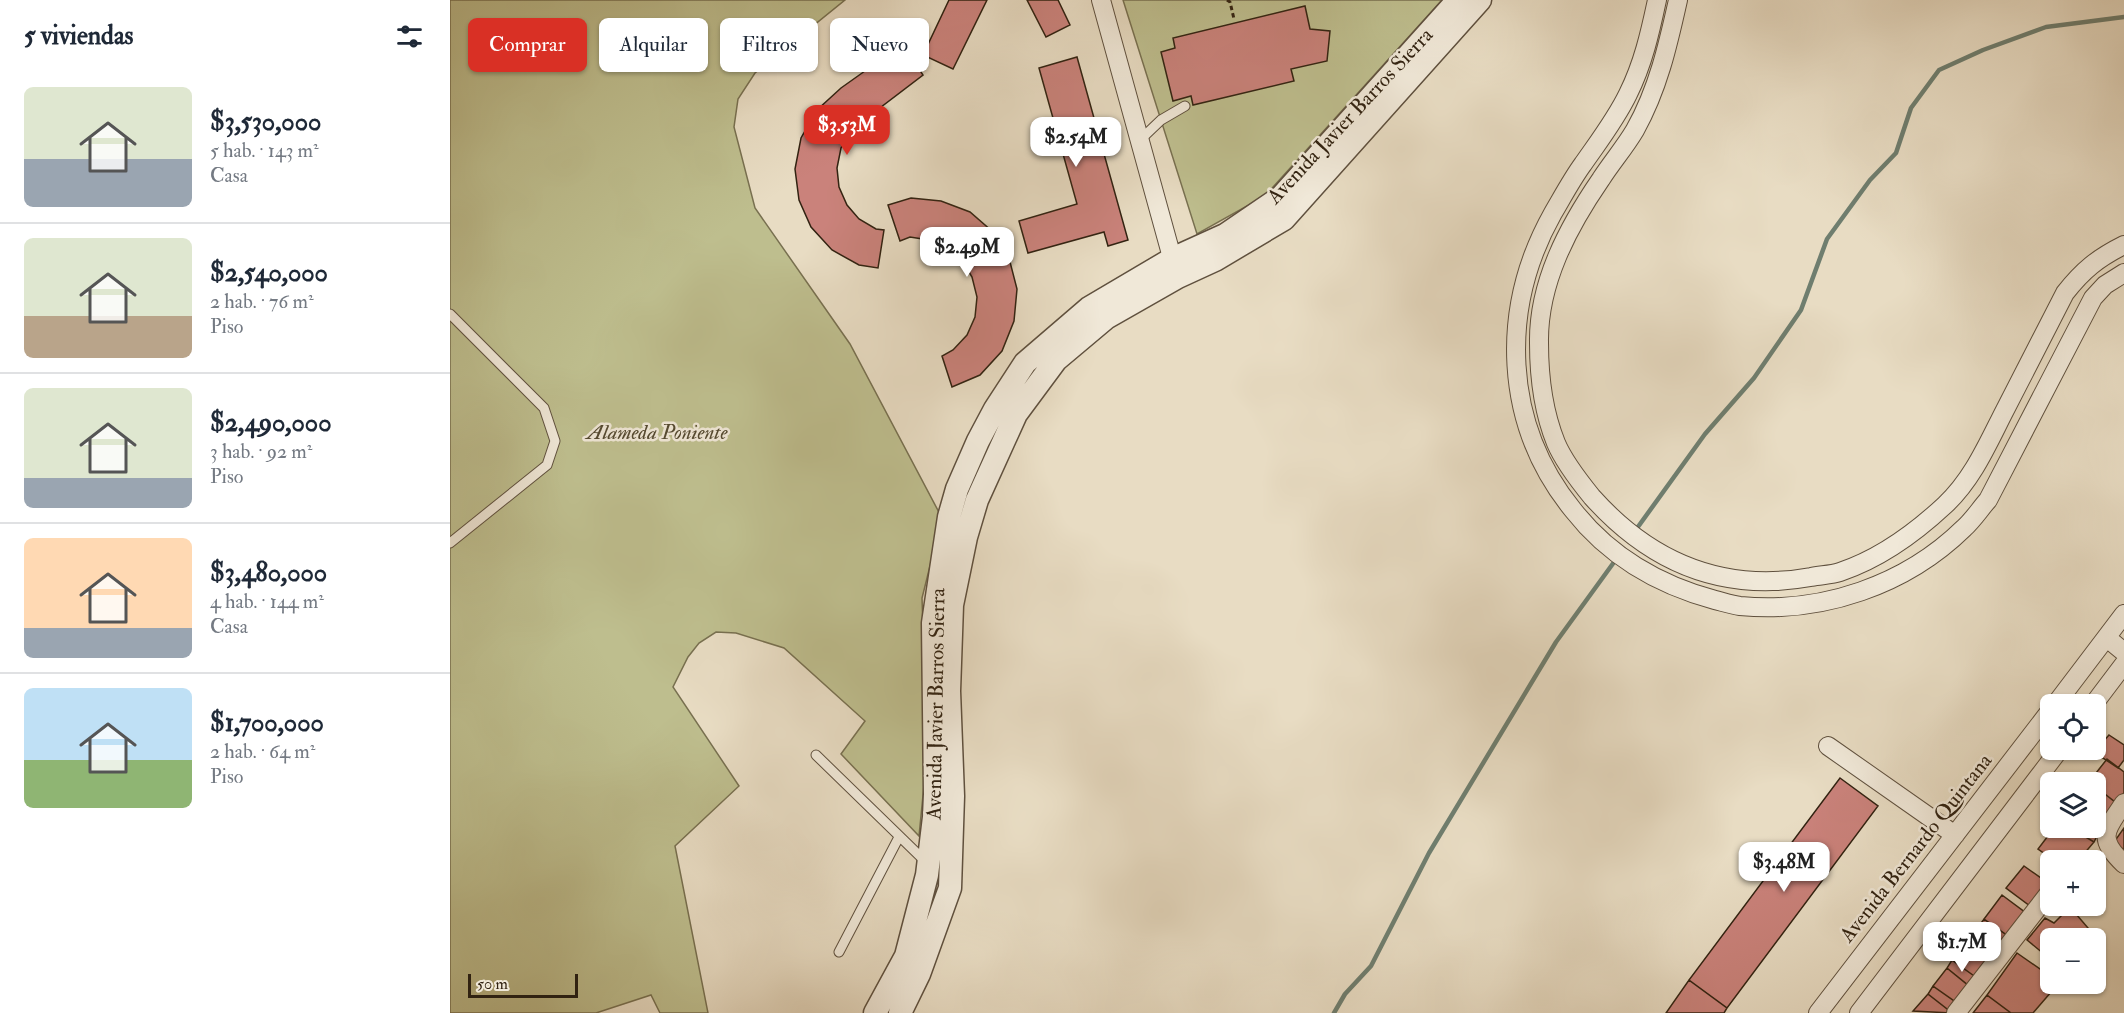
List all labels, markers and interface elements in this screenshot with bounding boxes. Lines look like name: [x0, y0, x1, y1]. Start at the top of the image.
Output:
chip: Comprar: [468, 18, 587, 72]
chip: Alquilar: [599, 18, 708, 72]
chip: Filtros: [720, 18, 818, 72]
chip: Nuevo: [830, 18, 929, 72]
text: 5 viviendas: [24, 20, 134, 52]
icon: filters: [393, 20, 426, 53]
street label: Avenida Javier Barros Sierra: [1260, 22, 1439, 211]
pin: $3.53M: [798, 105, 896, 156]
text: $3,530,000: [210, 106, 321, 138]
icon: home: [72, 111, 144, 183]
text: $3.53M: [818, 112, 876, 137]
pin: $2.54M: [1027, 117, 1125, 168]
text: $2.54M: [1044, 124, 1108, 149]
text: 5 hab. · 143 m²: [210, 138, 319, 163]
text: Casa: [210, 163, 248, 188]
pin: $2.49M: [918, 227, 1016, 278]
text: $2.49M: [934, 234, 1000, 259]
text: $2,540,000: [210, 257, 328, 289]
icon: home: [72, 262, 144, 334]
text: 2 hab. · 76 m²: [210, 289, 314, 314]
text: Piso: [210, 314, 243, 339]
text: $2,490,000: [210, 407, 332, 439]
icon: home: [72, 412, 144, 484]
park label: Alameda Poniente: [585, 419, 728, 446]
text: 3 hab. · 92 m²: [210, 439, 312, 464]
text: Piso: [210, 464, 243, 489]
text: $3,480,000: [210, 557, 327, 589]
icon: home: [72, 562, 144, 634]
street label: Avenida Javier Barros Sierra: [920, 587, 952, 821]
text: 4 hab. · 144 m²: [210, 589, 324, 614]
text: Casa: [210, 614, 248, 639]
map controls: [2040, 694, 2106, 994]
button: locate: [2040, 694, 2106, 760]
text: $1,700,000: [210, 707, 324, 739]
icon: home: [72, 712, 144, 784]
text: 2 hab. · 64 m²: [210, 739, 315, 764]
street label: Avenida Bernardo Quintana: [1833, 748, 1998, 949]
text: Piso: [210, 764, 243, 789]
button: layers: [2040, 772, 2106, 838]
pin: $3.48M: [1735, 842, 1833, 893]
text: $3.48M: [1753, 849, 1815, 874]
button: +: [2040, 850, 2106, 916]
pin: $1.7M: [1920, 922, 2004, 973]
button: −: [2040, 928, 2106, 994]
text: $1.7M: [1937, 929, 1987, 954]
scale bar: [468, 971, 578, 998]
text: 50 m: [477, 974, 508, 994]

